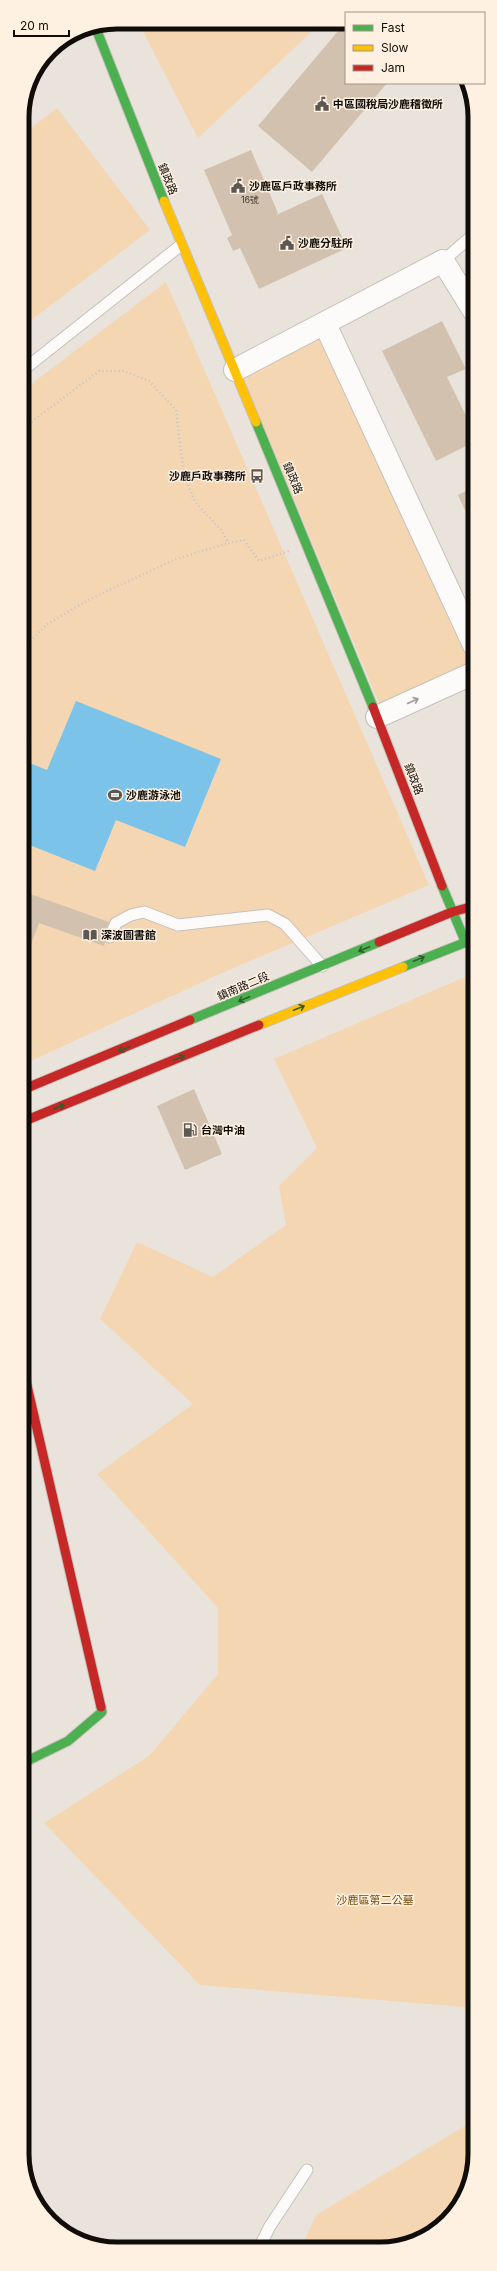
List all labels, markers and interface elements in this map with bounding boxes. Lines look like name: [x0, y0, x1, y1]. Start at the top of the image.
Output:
scale bar: [14, 12, 69, 38]
legend: [345, 12, 485, 84]
text: 20 m: [20, 18, 49, 33]
text: Fast: [381, 20, 405, 35]
text: Slow: [381, 40, 409, 55]
text: Jam: [381, 60, 405, 75]
public building icon: 中區國稅局沙鹿稽徵所: [314, 96, 330, 112]
place label: 中區國稅局沙鹿稽徵所: [333, 97, 443, 111]
street label: 鎮政路: [155, 161, 181, 197]
public building icon: 沙鹿區戶政事務所: [230, 178, 246, 194]
place label: 沙鹿區戶政事務所: [249, 179, 337, 193]
house number: 16號: [241, 194, 259, 205]
public building icon: 沙鹿分駐所: [279, 235, 295, 251]
place label: 沙鹿分駐所: [298, 236, 353, 250]
street label: 鎮政路: [280, 460, 306, 496]
bus stop icon: 沙鹿戶政事務所: [249, 468, 265, 484]
place label: 沙鹿戶政事務所: [169, 469, 246, 483]
one-way arrow: [406, 697, 418, 704]
street label: 鎮政路: [402, 761, 426, 797]
sports icon: 沙鹿游泳池: [107, 787, 123, 803]
place label: 沙鹿游泳池: [126, 788, 181, 802]
library icon: 深波圖書館: [82, 927, 98, 943]
place label: 深波圖書館: [101, 928, 156, 942]
one-way arrow: [358, 946, 370, 953]
one-way arrow: [413, 955, 425, 963]
street label: 鎮南路二段: [215, 969, 271, 1003]
one-way arrow: [238, 995, 250, 1003]
one-way arrow: [292, 1004, 304, 1012]
one-way arrow: [118, 1045, 130, 1053]
one-way arrow: [172, 1053, 184, 1061]
one-way arrow: [52, 1103, 64, 1111]
fuel station icon: 台灣中油: [182, 1122, 198, 1138]
place label: 台灣中油: [201, 1123, 245, 1137]
park label: 沙鹿區第二公墓: [337, 1893, 414, 1907]

